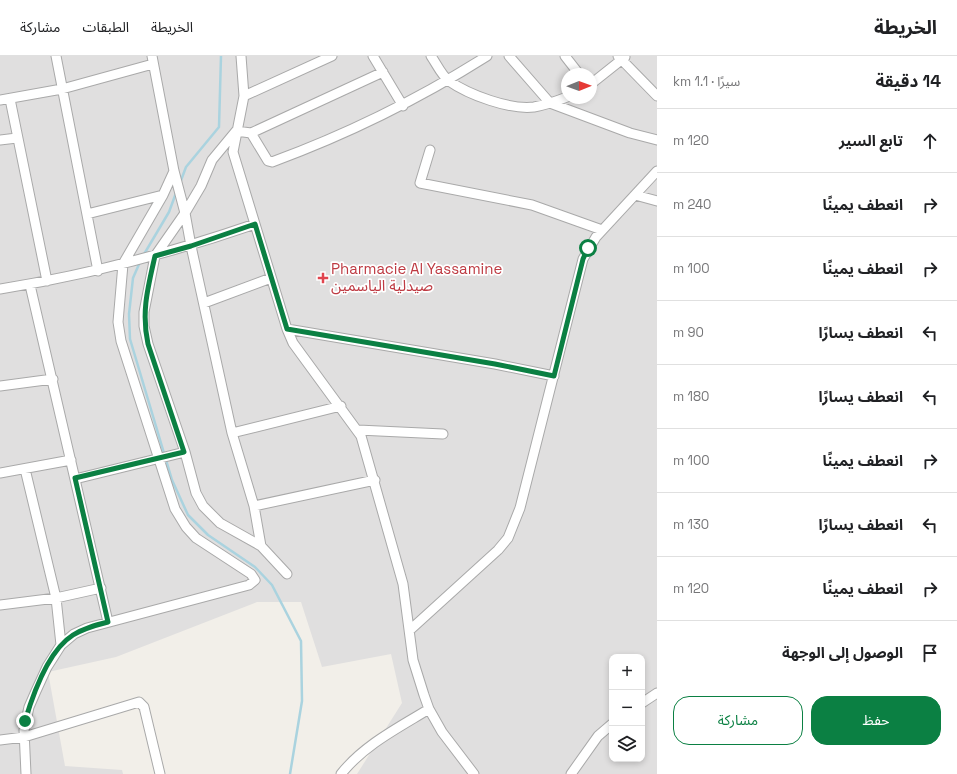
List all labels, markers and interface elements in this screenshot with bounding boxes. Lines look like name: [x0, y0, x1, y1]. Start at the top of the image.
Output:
text: الخريطة: [874, 15, 937, 40]
text: مشاركة: [20, 18, 60, 36]
text: الطبقات: [82, 18, 129, 36]
text: الخريطة: [151, 18, 193, 36]
north arrow: [561, 68, 597, 104]
text: 14 دقيقة: [875, 70, 941, 92]
text: سيرًا · 1.1 km: [673, 73, 740, 90]
icon: ahead: [919, 130, 941, 152]
text: تابع السير: [839, 131, 903, 150]
text: 120 m: [673, 132, 709, 149]
icon: right: [919, 194, 941, 216]
text: انعطف يمينًا: [822, 195, 903, 214]
text: 240 m: [673, 196, 711, 213]
route start: [579, 239, 597, 257]
icon: right: [919, 258, 941, 280]
place label: Pharmacie Al Yassamine صيدلية الياسمين: [331, 259, 502, 295]
text: انعطف يمينًا: [822, 259, 903, 278]
text: 100 m: [673, 260, 710, 277]
marker: Pharmacie Al Yassamine صيدلية الياسمين: [318, 273, 328, 283]
icon: left: [919, 322, 941, 344]
text: انعطف يسارًا: [819, 323, 903, 342]
text: 90 m: [673, 324, 704, 341]
icon: left: [919, 386, 941, 408]
text: انعطف يسارًا: [819, 387, 903, 406]
text: 180 m: [673, 388, 709, 405]
icon: right: [919, 450, 941, 472]
text: انعطف يمينًا: [822, 451, 903, 470]
text: 100 m: [673, 452, 710, 469]
icon: left: [919, 514, 941, 536]
text: انعطف يسارًا: [819, 515, 903, 534]
text: 130 m: [673, 516, 709, 533]
icon: right: [919, 578, 941, 600]
text: انعطف يمينًا: [822, 579, 903, 598]
text: 120 m: [673, 580, 709, 597]
icon: arrive: [919, 642, 941, 664]
text: الوصول إلى الوجهة: [782, 643, 903, 662]
map controls: [609, 654, 645, 762]
button: +: [609, 654, 645, 690]
button: −: [609, 690, 645, 726]
button: مشاركة: [673, 696, 803, 745]
button: حفظ: [811, 696, 941, 745]
route end: [16, 712, 34, 730]
button: layers: [609, 726, 645, 762]

